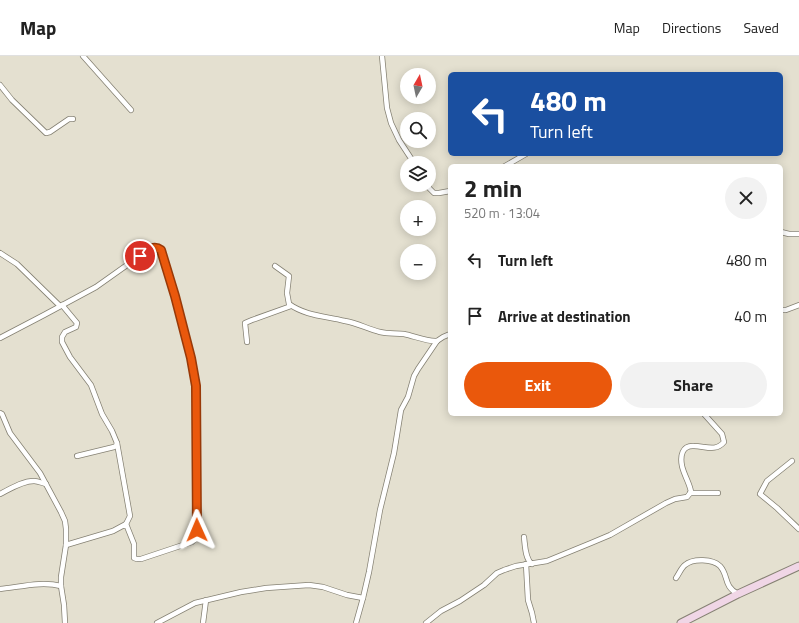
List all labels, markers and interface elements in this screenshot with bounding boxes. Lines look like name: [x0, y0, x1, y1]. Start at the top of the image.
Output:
text: Map: [20, 13, 56, 42]
text: Map: [614, 17, 640, 38]
text: Directions: [662, 17, 721, 38]
text: Saved: [743, 17, 779, 38]
north arrow: [400, 68, 436, 104]
map controls: [400, 68, 436, 280]
text: 480 m: [530, 79, 607, 122]
icon: left: [464, 88, 516, 140]
button: search: [400, 112, 436, 148]
text: Turn left: [530, 118, 593, 145]
button: layers: [400, 156, 436, 192]
text: 2 min: [464, 170, 522, 206]
button: close: [725, 177, 767, 219]
button: +: [400, 200, 436, 236]
text: 520 m · 13:04: [464, 203, 540, 223]
pin: [123, 239, 157, 273]
button: −: [400, 244, 436, 280]
icon: arrive: [129, 245, 151, 267]
icon: left: [464, 249, 486, 271]
text: Turn left: [498, 249, 553, 272]
text: 480 m: [726, 249, 767, 272]
icon: arrive: [464, 305, 486, 327]
text: Arrive at destination: [498, 305, 631, 328]
text: 40 m: [734, 305, 767, 328]
button: Exit: [464, 362, 612, 408]
button: Share: [620, 362, 767, 408]
position arrow: [176, 509, 218, 551]

